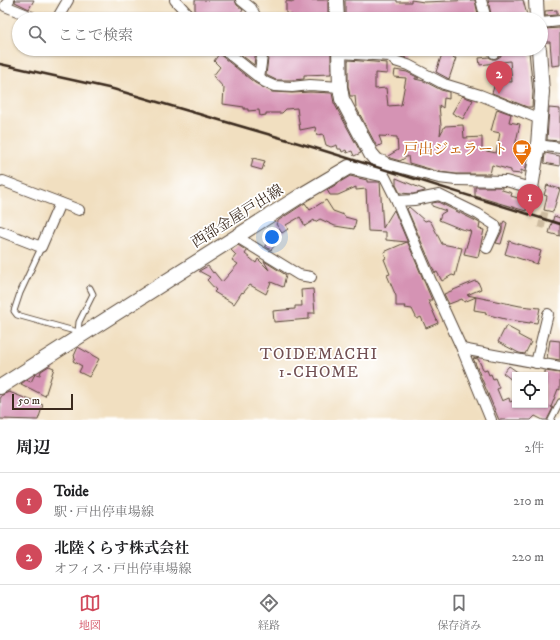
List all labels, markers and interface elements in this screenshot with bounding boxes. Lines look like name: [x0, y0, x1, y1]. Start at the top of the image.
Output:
search box: [12, 12, 548, 56]
icon: search: [26, 23, 48, 45]
text: ここで検索: [58, 26, 133, 45]
pin: 2: [486, 61, 512, 94]
cafe icon: 戸出ジェラート: [511, 138, 533, 166]
place label: 戸出ジェラート: [403, 140, 508, 159]
street label: 西部金屋戸出線: [188, 181, 287, 252]
pin: 1: [517, 184, 543, 217]
your location: [262, 227, 282, 247]
district label: TOIDEMACHI 1-CHOME: [260, 344, 378, 382]
map controls: [512, 372, 548, 408]
button: locate: [512, 372, 548, 408]
scale bar: [12, 392, 73, 411]
text: 50 m: [18, 394, 40, 408]
text: 周辺: [16, 437, 50, 459]
text: 2件: [525, 440, 544, 456]
text: Toide: [54, 482, 89, 501]
text: 1: [27, 493, 31, 509]
text: 210 m: [513, 493, 544, 509]
text: 駅 · 戸出停車場線: [54, 504, 154, 520]
text: 北陸くらす株式会社: [54, 539, 189, 558]
text: 2: [26, 549, 32, 565]
text: 220 m: [512, 549, 544, 565]
text: オフィス · 戸出停車場線: [54, 561, 191, 577]
tab: 地図: [79, 592, 101, 633]
tab: 経路: [258, 592, 280, 633]
tab: 保存済み: [437, 592, 481, 633]

